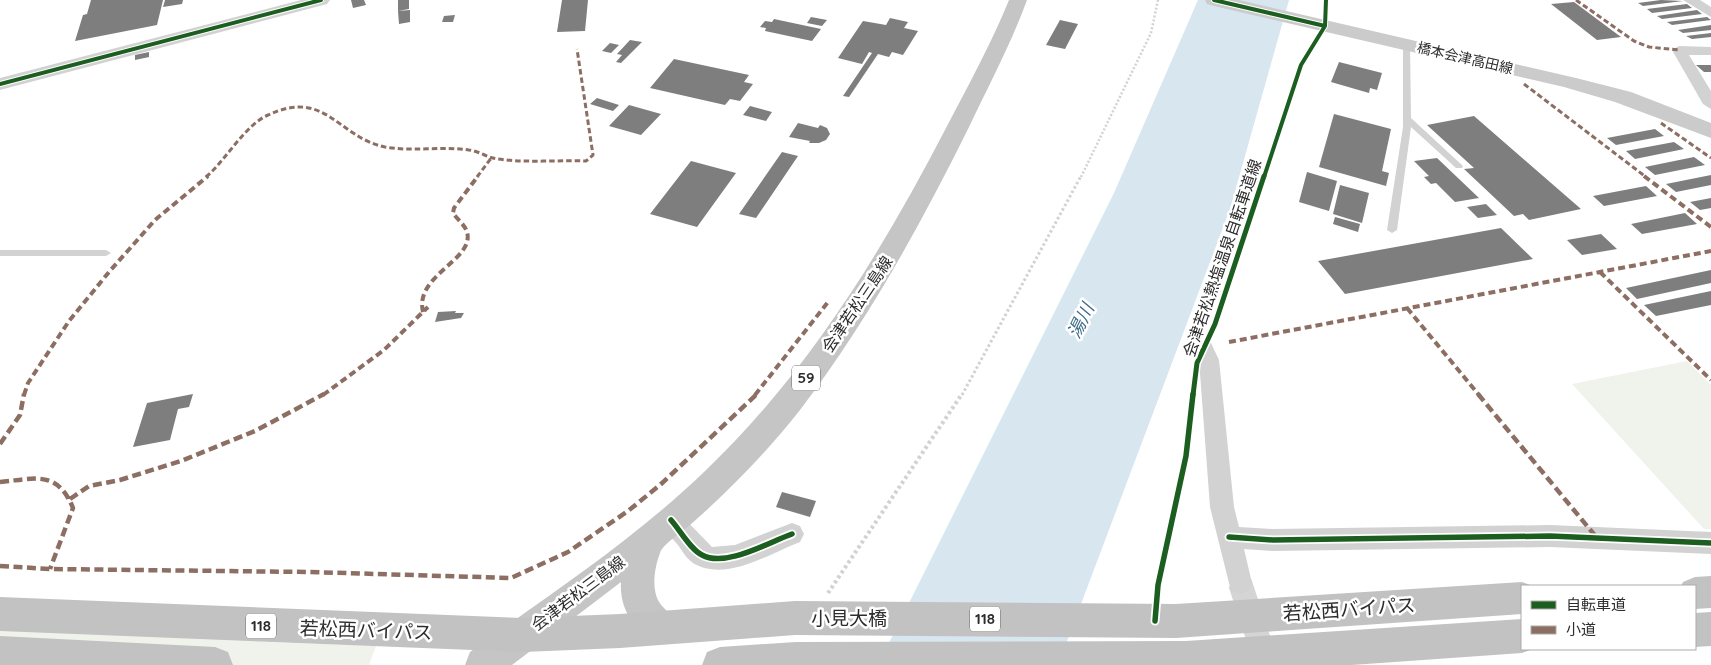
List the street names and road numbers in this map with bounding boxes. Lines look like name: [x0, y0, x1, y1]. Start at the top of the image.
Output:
street label: 橋本会津高田線: [1415, 38, 1515, 78]
street label: 会津若松熱塩温泉自転車道線: [1179, 156, 1265, 360]
street label: 会津若松三島線: [817, 252, 897, 356]
road number: 59: [792, 366, 820, 390]
street label: 会津若松三島線: [527, 551, 629, 635]
street label: 若松西バイパス: [1282, 592, 1416, 626]
street label: 小見大橋: [811, 606, 887, 630]
road number: 118: [970, 606, 1000, 632]
road number: 118: [246, 614, 276, 638]
street label: 若松西バイパス: [299, 616, 433, 644]

